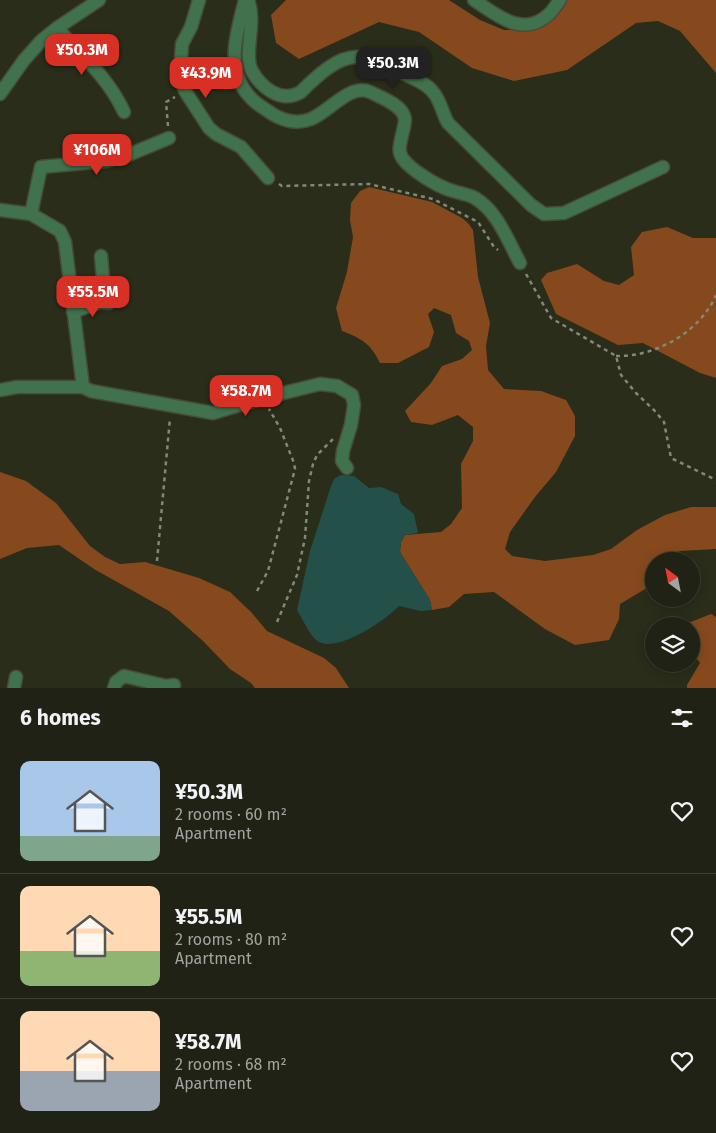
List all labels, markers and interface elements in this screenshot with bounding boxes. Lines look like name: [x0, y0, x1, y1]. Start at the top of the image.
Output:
pin: ¥50.3M: [41, 34, 123, 76]
text: ¥50.3M: [56, 40, 108, 59]
pin: ¥50.3M: [352, 46, 434, 89]
text: ¥50.3M: [367, 53, 419, 72]
pin: ¥43.9M: [165, 56, 247, 99]
text: ¥43.9M: [181, 63, 231, 82]
pin: ¥106M: [62, 134, 132, 176]
text: ¥106M: [74, 140, 121, 159]
pin: ¥55.5M: [52, 276, 134, 318]
text: ¥55.5M: [67, 282, 119, 301]
pin: ¥58.7M: [205, 374, 287, 417]
text: ¥58.7M: [221, 381, 271, 400]
north arrow: [645, 552, 700, 608]
map controls: [645, 552, 700, 672]
button: layers: [645, 617, 700, 672]
icon: filters: [668, 704, 696, 732]
text: 6 homes: [20, 705, 101, 731]
text: ¥50.3M: [175, 779, 243, 805]
icon: home: [60, 781, 120, 841]
icon: heart: [668, 797, 696, 825]
text: 2 rooms · 60 m²: [175, 805, 287, 824]
text: Apartment: [175, 824, 252, 843]
text: ¥55.5M: [175, 904, 242, 930]
icon: home: [60, 906, 120, 966]
icon: heart: [668, 922, 696, 950]
text: 2 rooms · 80 m²: [175, 930, 287, 949]
text: Apartment: [175, 949, 252, 968]
text: ¥58.7M: [175, 1029, 242, 1055]
icon: home: [60, 1031, 120, 1091]
icon: heart: [668, 1047, 696, 1075]
text: 2 rooms · 68 m²: [175, 1055, 287, 1074]
text: Apartment: [175, 1074, 252, 1093]

